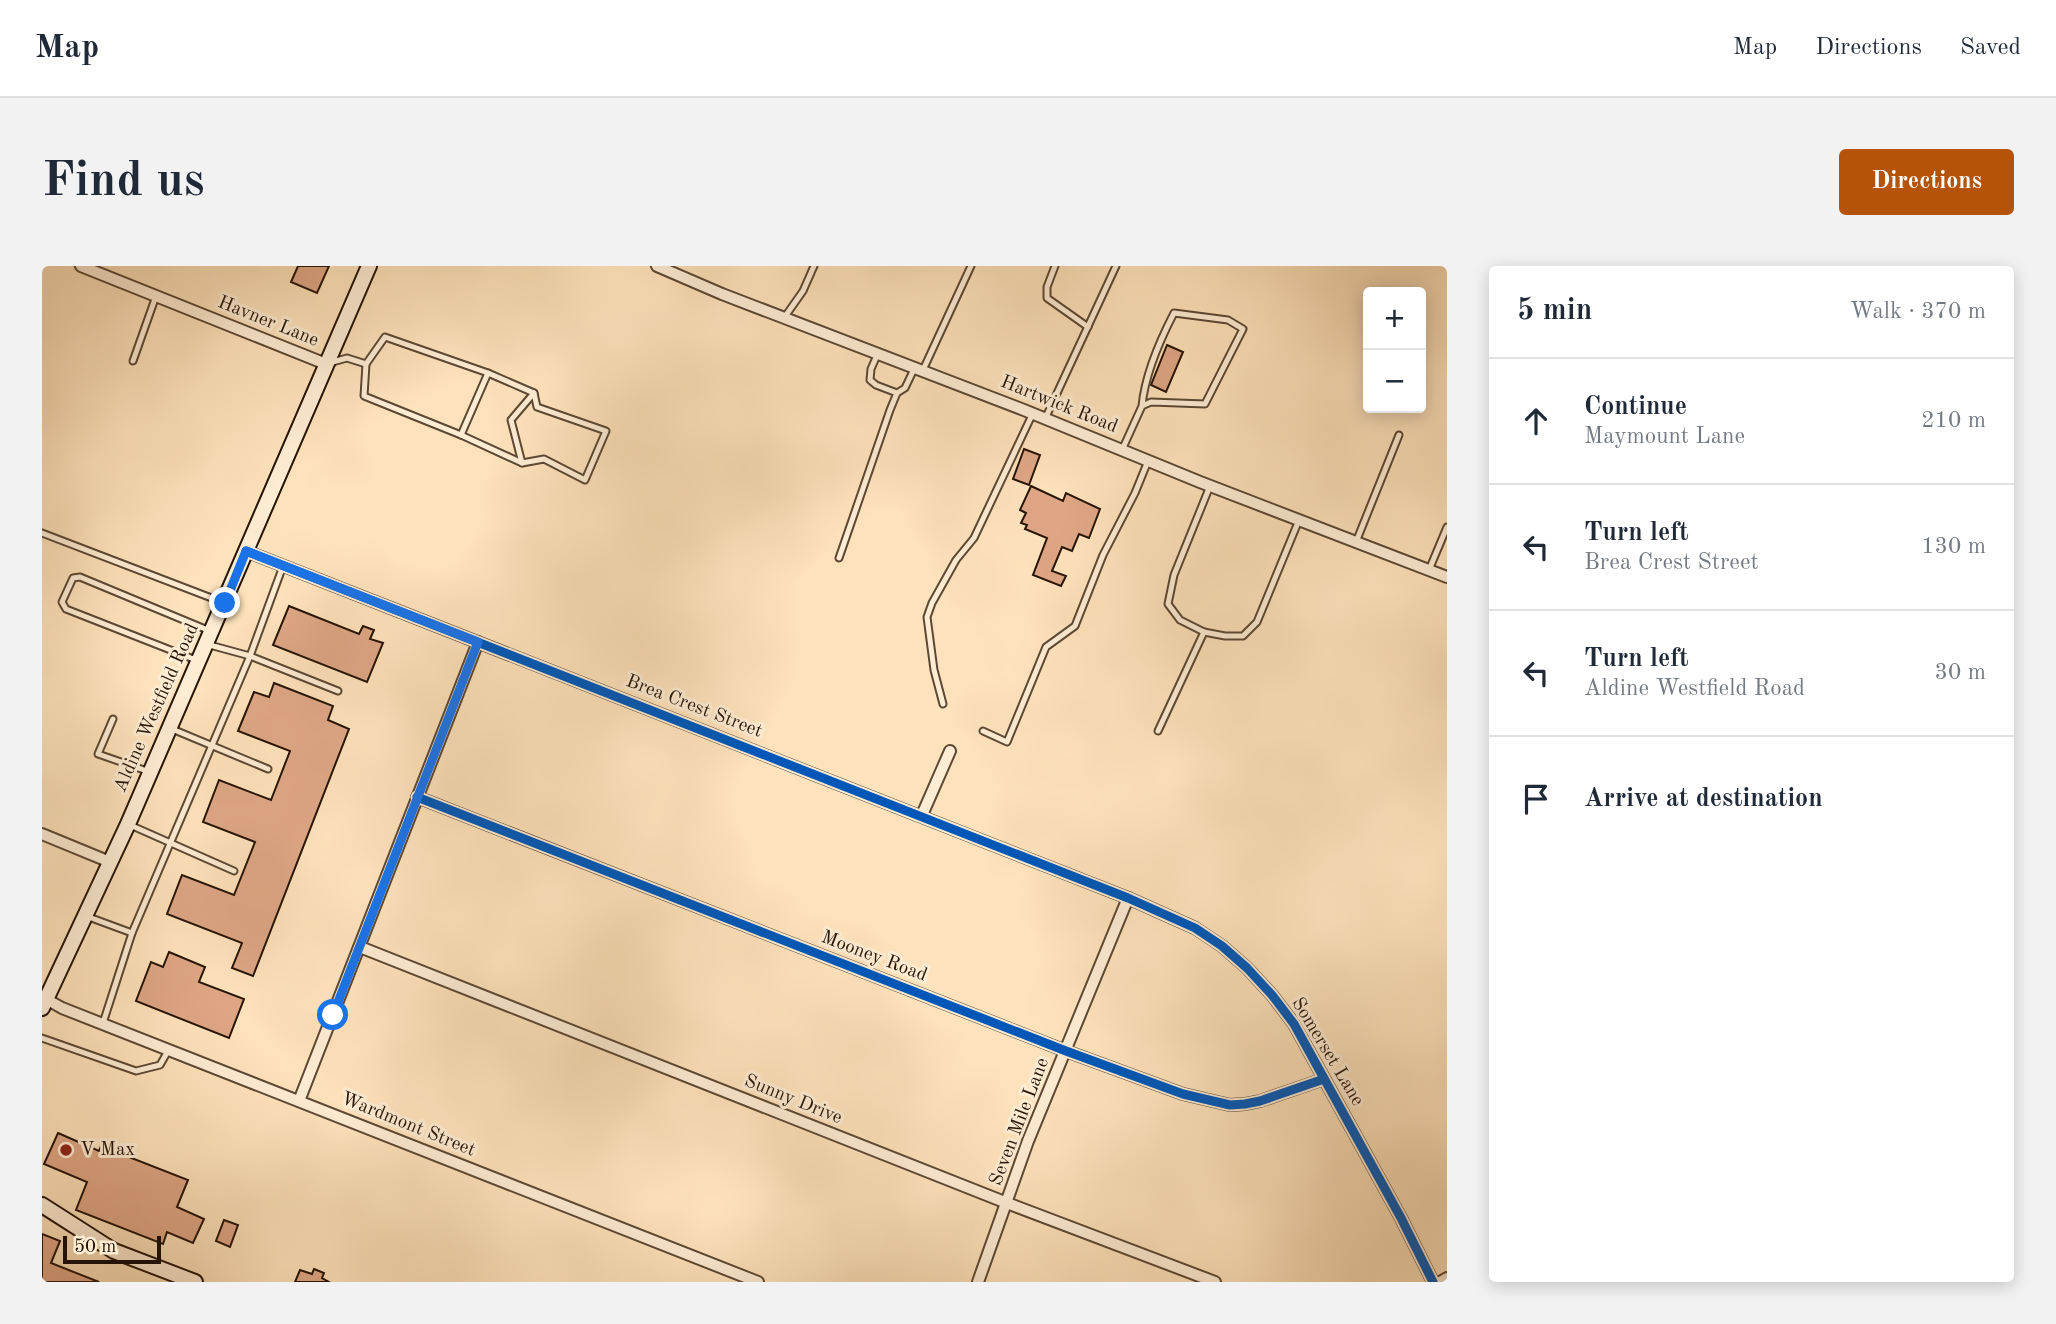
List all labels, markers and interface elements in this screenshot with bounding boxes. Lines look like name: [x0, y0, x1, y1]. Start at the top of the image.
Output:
text: Map: [35, 32, 99, 65]
text: Map: [1733, 36, 1777, 60]
text: Directions: [1815, 36, 1922, 60]
text: Saved: [1960, 36, 2021, 60]
button: Directions: [1839, 149, 2014, 215]
text: Find us: [42, 158, 205, 207]
map controls: [1363, 287, 1426, 413]
button: +: [1363, 287, 1426, 350]
street label: Havner Lane: [215, 293, 321, 351]
text: 5 min: [1517, 296, 1592, 326]
text: Walk · 370 m: [1850, 300, 1986, 323]
button: −: [1363, 350, 1426, 413]
street label: Hartwick Road: [998, 373, 1120, 437]
text: Continue: [1584, 394, 1687, 420]
icon: ahead: [1517, 402, 1555, 440]
text: 210 m: [1921, 409, 1986, 432]
text: Maymount Lane: [1584, 425, 1745, 448]
text: Turn left: [1584, 520, 1689, 546]
icon: left: [1517, 528, 1555, 566]
text: 130 m: [1921, 535, 1986, 558]
text: Brea Crest Street: [1584, 551, 1759, 574]
route end: [209, 587, 240, 618]
street label: Aldine Westfield Road: [111, 621, 203, 795]
text: Turn left: [1584, 646, 1689, 672]
icon: left: [1517, 654, 1555, 692]
text: 30 m: [1935, 661, 1986, 684]
street label: Brea Crest Street: [623, 672, 765, 742]
text: Aldine Westfield Road: [1584, 677, 1805, 700]
icon: arrive: [1517, 780, 1555, 818]
text: Arrive at destination: [1584, 786, 1823, 812]
street label: Mooney Road: [819, 928, 930, 986]
street label: Somerset Lane: [1287, 994, 1367, 1110]
route start: [317, 999, 348, 1030]
street label: Seven Mile Lane: [987, 1055, 1053, 1189]
street label: Sunny Drive: [741, 1072, 845, 1128]
street label: Wardmont Street: [338, 1089, 478, 1161]
place label: V Max: [80, 1141, 135, 1160]
marker: V Max: [58, 1142, 74, 1158]
scale bar: [63, 1233, 161, 1265]
text: 50 m: [74, 1238, 116, 1257]

